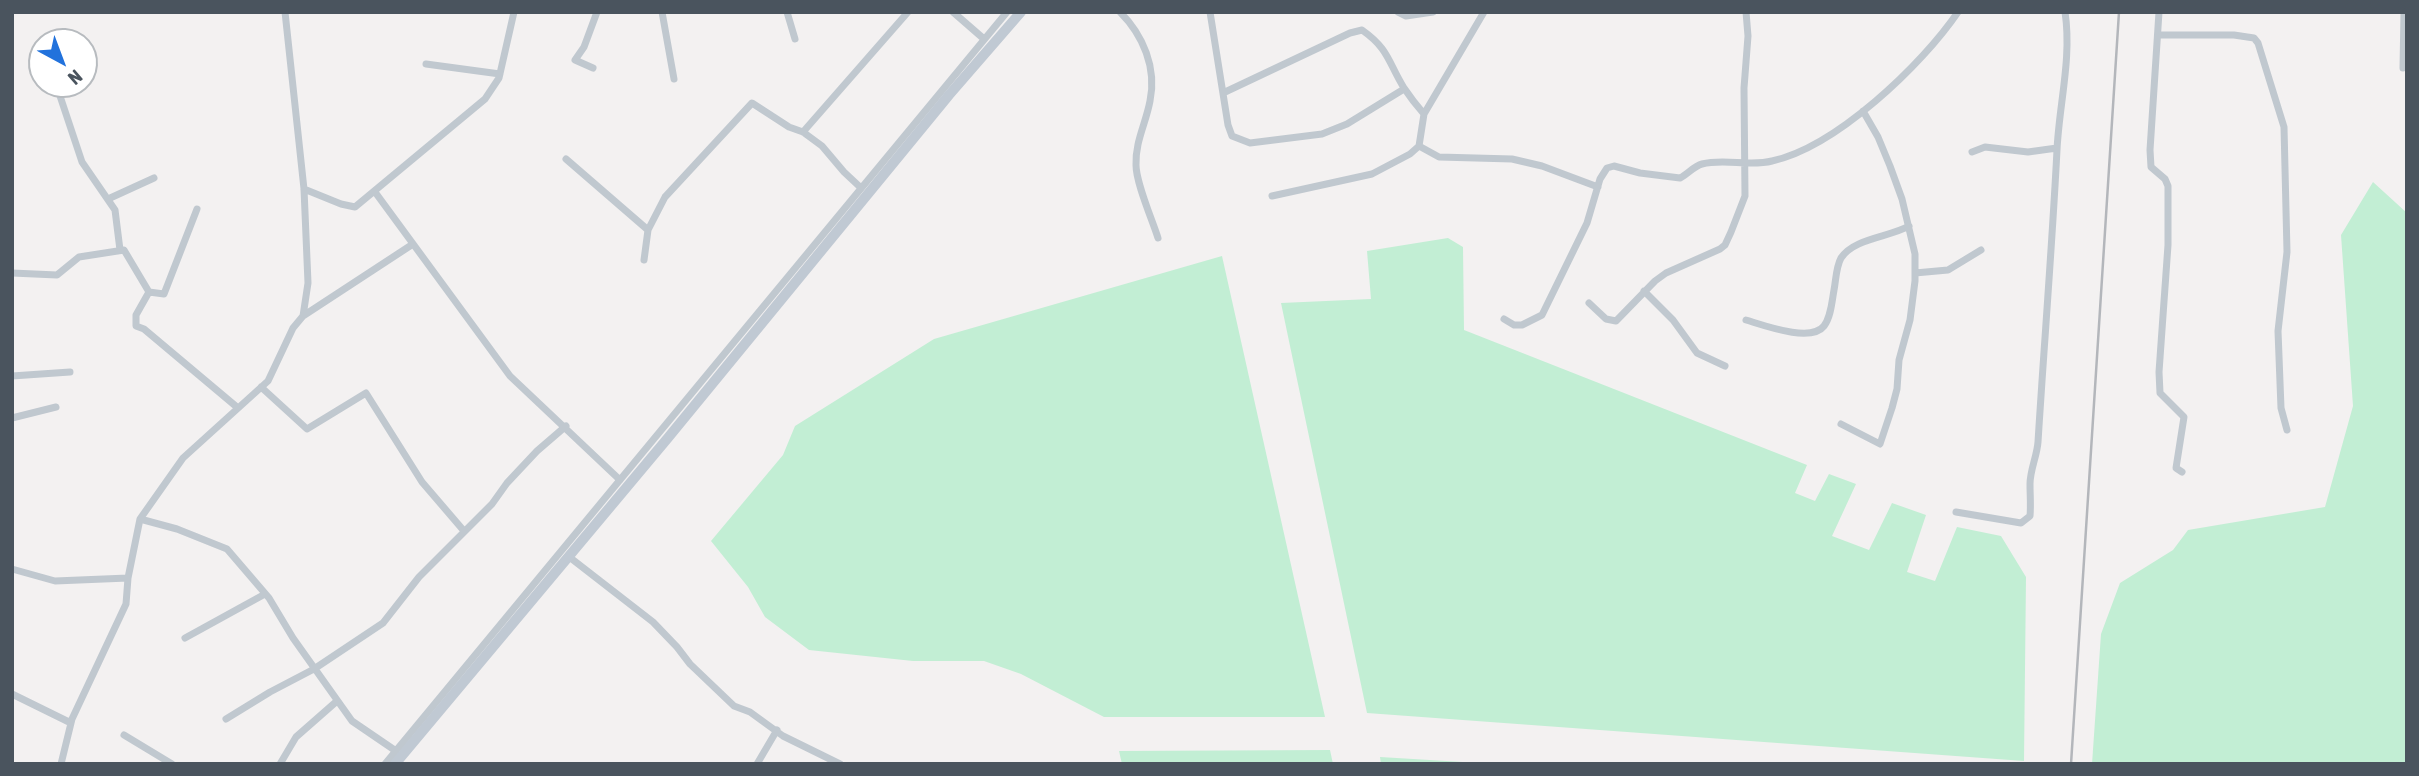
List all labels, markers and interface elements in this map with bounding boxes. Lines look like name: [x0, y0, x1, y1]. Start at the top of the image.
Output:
north arrow: [28, 28, 98, 98]
text: N: [64, 65, 87, 89]

